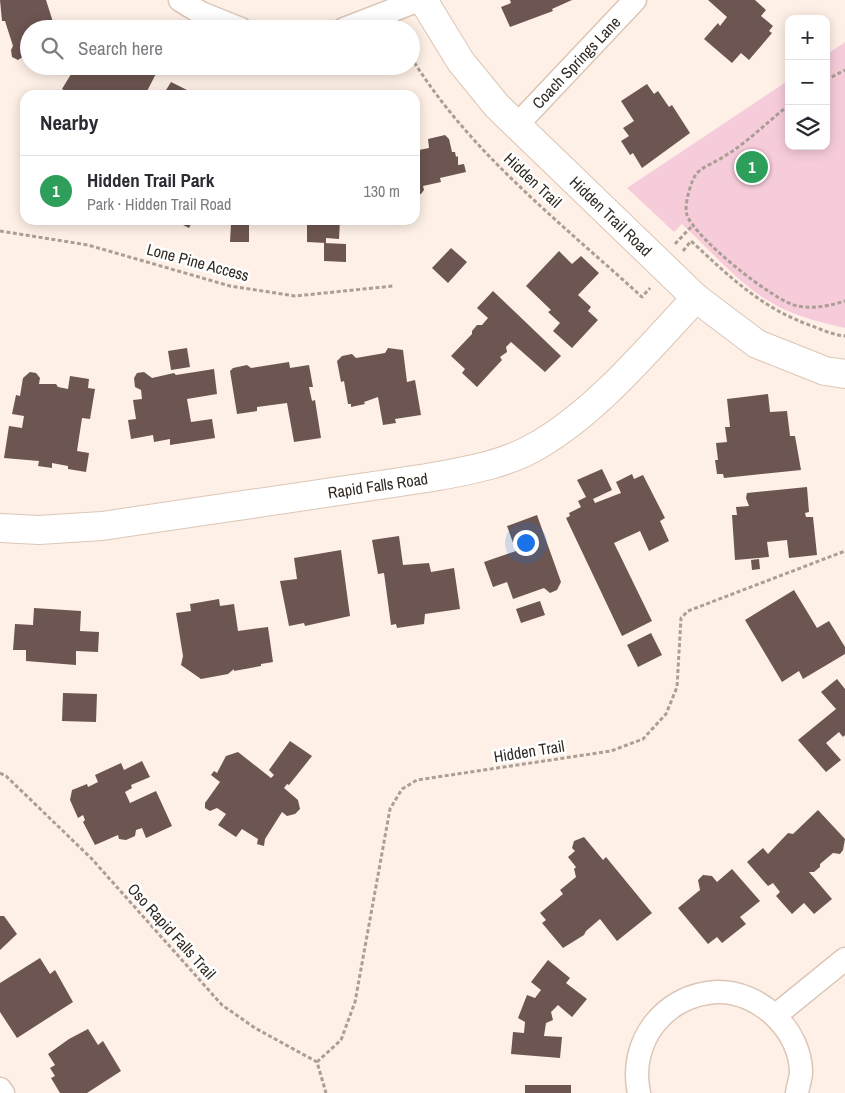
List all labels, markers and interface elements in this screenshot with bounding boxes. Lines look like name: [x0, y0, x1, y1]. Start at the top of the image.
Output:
street label: Coach Springs Lane: [527, 11, 625, 114]
map controls: [785, 15, 830, 150]
button: +: [785, 15, 830, 60]
search box: [20, 20, 420, 75]
icon: search: [38, 34, 66, 62]
text: Search here: [78, 35, 163, 61]
button: −: [785, 60, 830, 105]
button: layers: [785, 105, 830, 150]
text: Nearby: [40, 108, 98, 137]
street label: Hidden Trail: [499, 148, 567, 212]
pin: 1: [736, 148, 768, 186]
text: Hidden Trail Park: [87, 167, 214, 193]
street label: Hidden Trail Road: [565, 171, 657, 261]
text: 1: [52, 180, 60, 202]
text: 130 m: [364, 180, 400, 202]
text: Park · Hidden Trail Road: [87, 193, 231, 215]
street label: Lone Pine Access: [144, 238, 252, 286]
street label: Rapid Falls Road: [326, 467, 429, 504]
your location: [513, 530, 539, 556]
street label: Hidden Trail: [492, 735, 566, 767]
street label: Oso Rapid Falls Trail: [123, 878, 221, 984]

